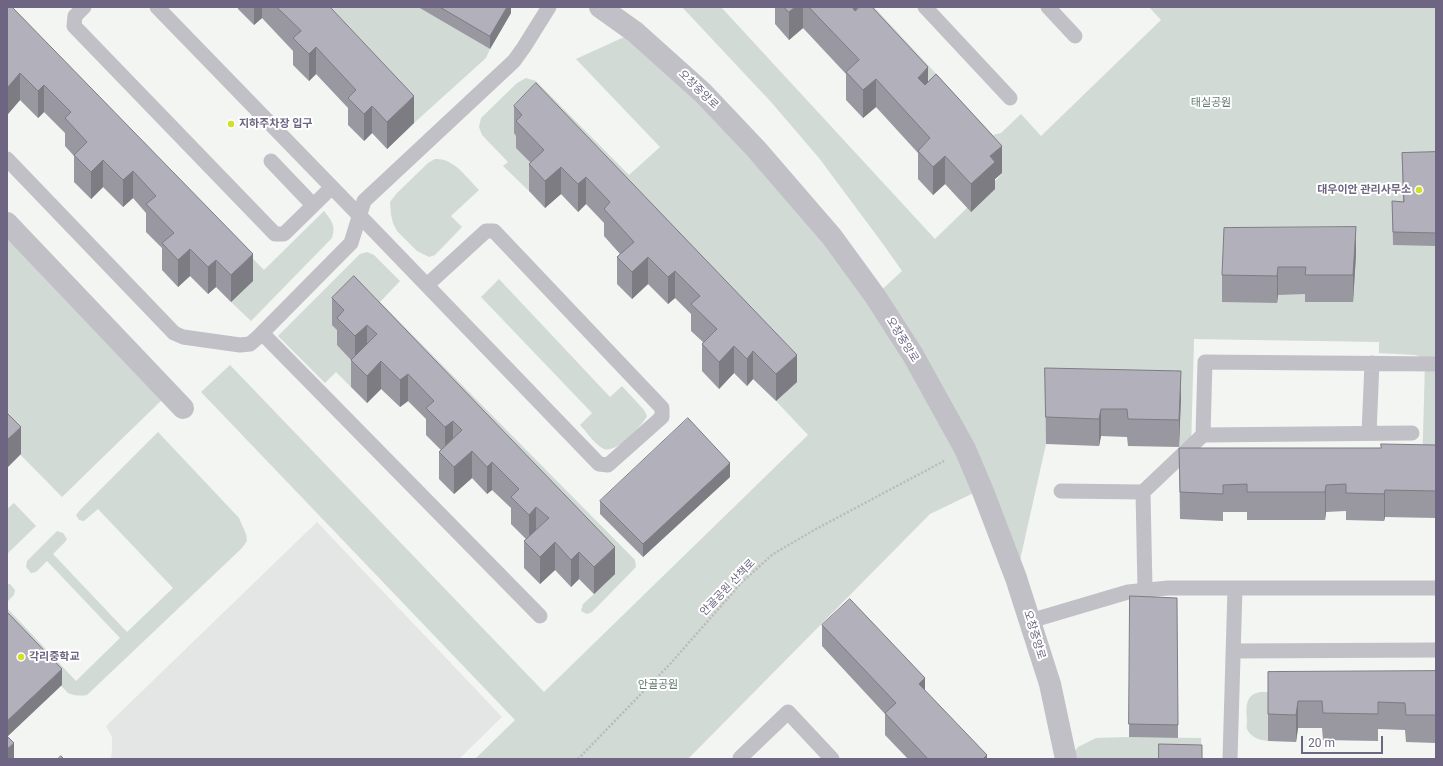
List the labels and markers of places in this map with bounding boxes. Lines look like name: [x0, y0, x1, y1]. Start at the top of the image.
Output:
place label: 지하주차장 입구: [239, 117, 313, 131]
marker: 지하주차장 입구: [226, 119, 236, 129]
place label: 대우이안 관리사무소: [1317, 183, 1411, 197]
marker: 대우이안 관리사무소: [1414, 185, 1424, 195]
place label: 각리중학교: [29, 650, 80, 664]
marker: 각리중학교: [16, 652, 26, 662]

